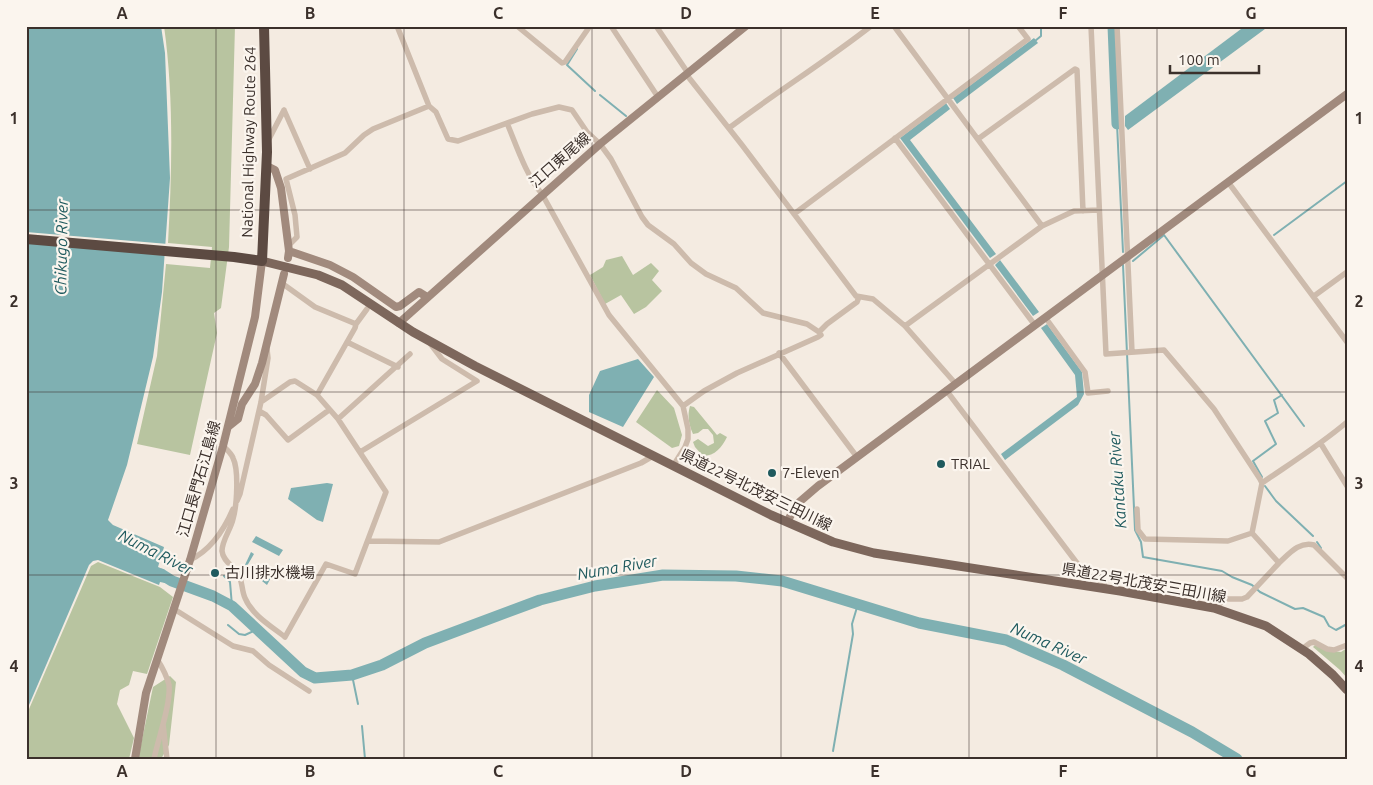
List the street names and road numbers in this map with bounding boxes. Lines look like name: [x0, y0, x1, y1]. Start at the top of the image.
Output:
street label: National Highway Route 264: [238, 46, 259, 238]
street label: 江口東尾線: [526, 129, 594, 191]
street label: 江口長門石江島線: [174, 419, 223, 539]
street label: 県道22号北茂安三田川線: [677, 445, 835, 534]
street label: 県道22号北茂安三田川線: [1060, 560, 1228, 605]

